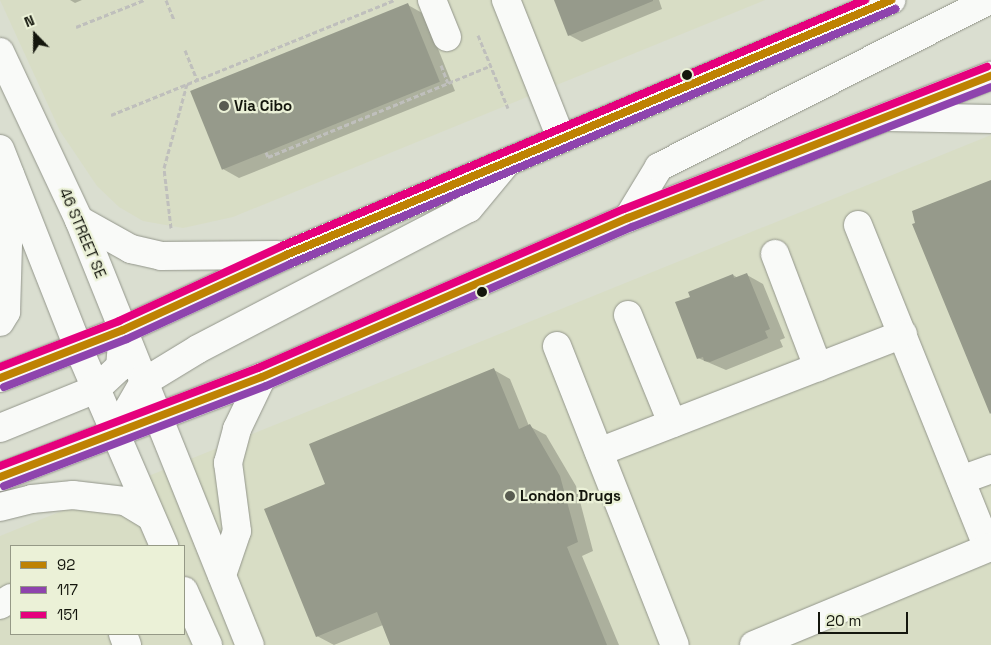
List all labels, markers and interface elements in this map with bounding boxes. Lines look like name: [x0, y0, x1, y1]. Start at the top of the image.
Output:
north arrow: [10, 10, 60, 60]
text: N: [22, 11, 37, 31]
unlabelled marker: [682, 70, 692, 80]
place label: Via Cibo: [234, 97, 292, 115]
marker: Via Cibo: [218, 100, 230, 112]
street label: 46 STREET SE: [56, 185, 110, 281]
unlabelled marker: [477, 287, 487, 297]
place label: London Drugs: [520, 487, 621, 505]
marker: London Drugs: [504, 490, 516, 502]
legend: [10, 545, 185, 635]
text: 92: [57, 555, 75, 574]
text: 117: [57, 580, 78, 599]
scale bar: [821, 602, 911, 634]
text: 151: [57, 605, 78, 624]
text: 20 m: [826, 611, 861, 630]

